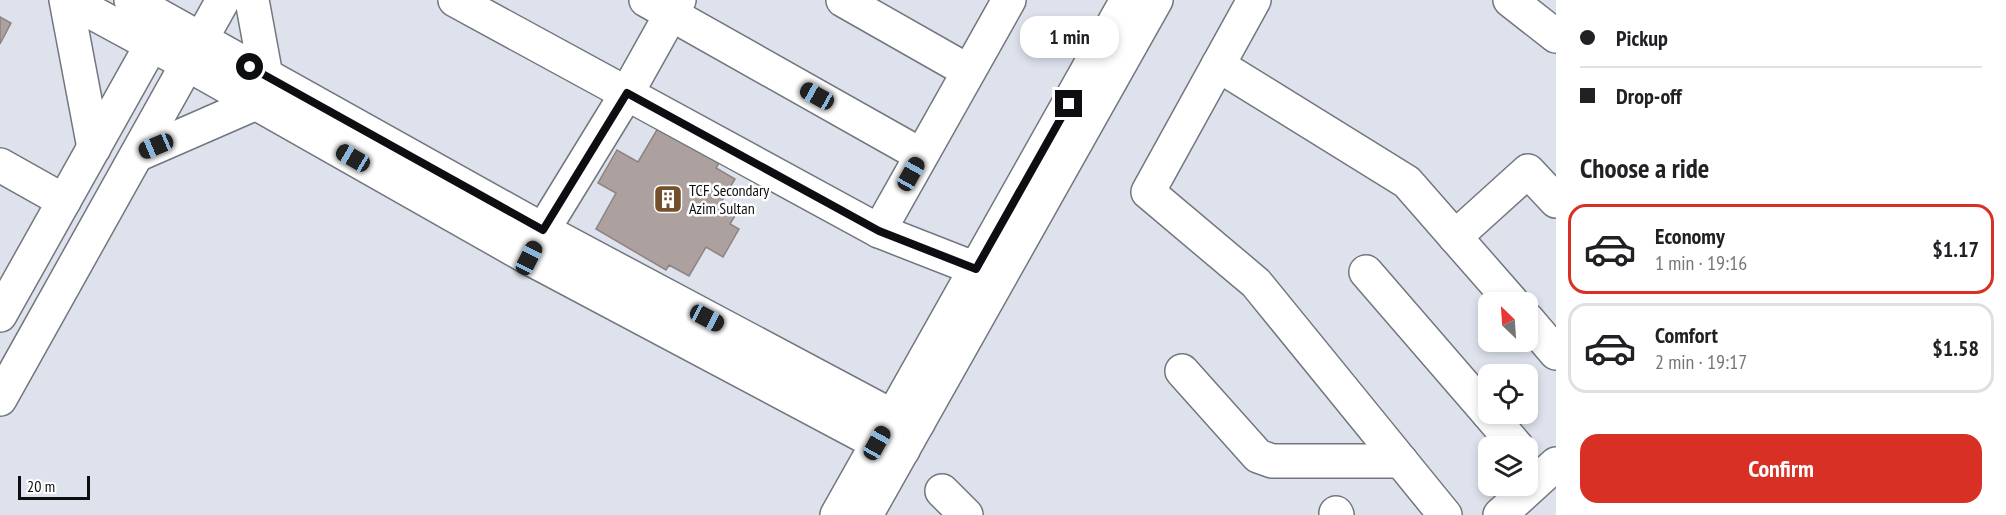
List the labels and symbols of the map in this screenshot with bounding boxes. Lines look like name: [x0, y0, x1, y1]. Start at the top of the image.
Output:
callout: 1 min: [1020, 17, 1118, 59]
route start: [236, 53, 263, 80]
car: [797, 79, 837, 113]
route end: [1055, 90, 1082, 117]
car: [136, 131, 176, 161]
car: [333, 141, 373, 175]
car: [894, 154, 928, 194]
place label: TCF Secondary Azim Sultan: [689, 180, 769, 218]
building icon: TCF Secondary Azim Sultan: [652, 183, 684, 215]
car: [513, 238, 545, 278]
north arrow: [1478, 292, 1538, 352]
car: [687, 302, 727, 334]
car: [860, 423, 894, 463]
scale bar: [18, 473, 90, 500]

